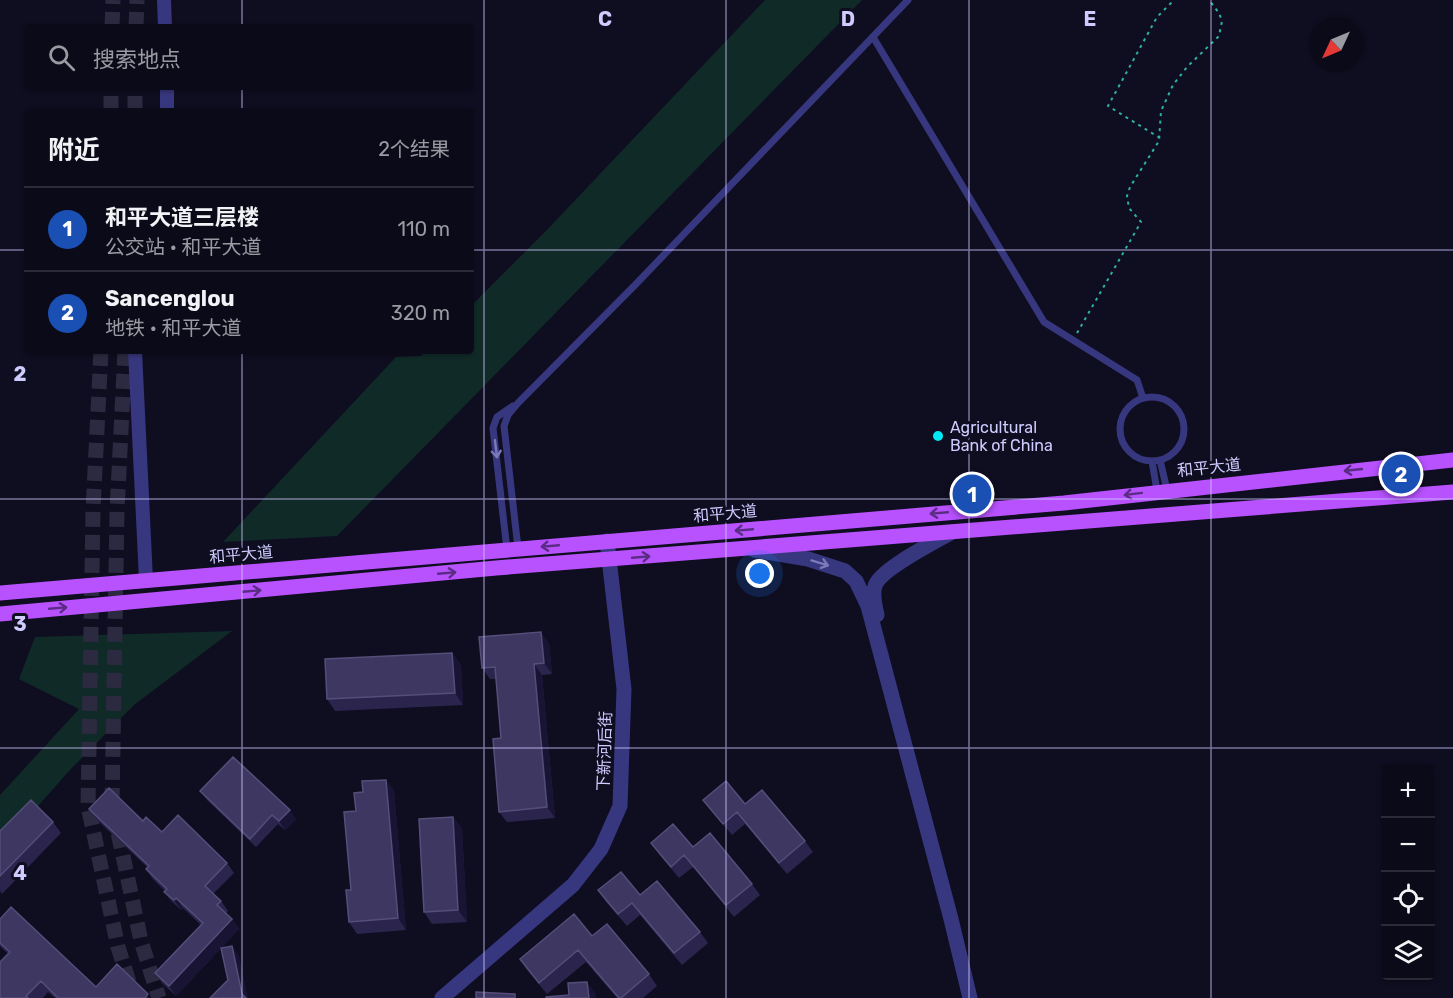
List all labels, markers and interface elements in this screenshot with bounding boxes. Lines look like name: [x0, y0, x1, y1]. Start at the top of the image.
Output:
text: C: [598, 7, 612, 31]
text: D: [841, 7, 855, 31]
text: E: [1084, 7, 1096, 31]
north arrow: [1309, 18, 1363, 72]
search box: [24, 24, 474, 90]
icon: search: [45, 41, 78, 74]
text: 搜索地点: [93, 46, 181, 73]
text: 附近: [48, 135, 100, 166]
text: 2个结果: [378, 137, 450, 161]
text: 和平大道三层楼: [105, 204, 259, 231]
text: 1: [63, 217, 72, 241]
text: 110 m: [398, 217, 450, 241]
text: 公交站 · 和平大道: [105, 235, 261, 259]
text: Sancenglou: [105, 285, 235, 312]
text: 2: [61, 301, 74, 325]
text: 320 m: [391, 301, 450, 325]
text: 地铁 · 和平大道: [105, 316, 241, 340]
text: 2: [14, 362, 27, 386]
place label: Agricultural Bank of China: [950, 418, 1053, 455]
marker: Agricultural Bank of China: [931, 429, 945, 443]
one-way arrow: [490, 439, 501, 459]
pin: 2: [1382, 452, 1420, 496]
street label: 和平大道: [1176, 455, 1242, 480]
one-way arrow: [1344, 465, 1363, 476]
pin: 1: [952, 472, 992, 516]
one-way arrow: [1123, 489, 1143, 500]
street label: 和平大道: [692, 501, 758, 526]
one-way arrow: [929, 508, 949, 519]
one-way arrow: [735, 525, 755, 536]
one-way arrow: [541, 541, 561, 552]
street label: 和平大道: [208, 542, 274, 567]
one-way arrow: [631, 551, 650, 562]
one-way arrow: [810, 558, 829, 569]
your location: [745, 559, 774, 588]
one-way arrow: [436, 567, 456, 578]
one-way arrow: [242, 585, 262, 596]
one-way arrow: [48, 602, 68, 613]
text: 3: [13, 612, 27, 636]
street label: 下新河后街: [594, 711, 615, 791]
map controls: [1381, 764, 1435, 980]
button: +: [1381, 764, 1435, 818]
button: −: [1381, 818, 1435, 872]
text: 4: [13, 861, 27, 885]
button: locate: [1381, 872, 1435, 926]
button: layers: [1381, 926, 1435, 980]

